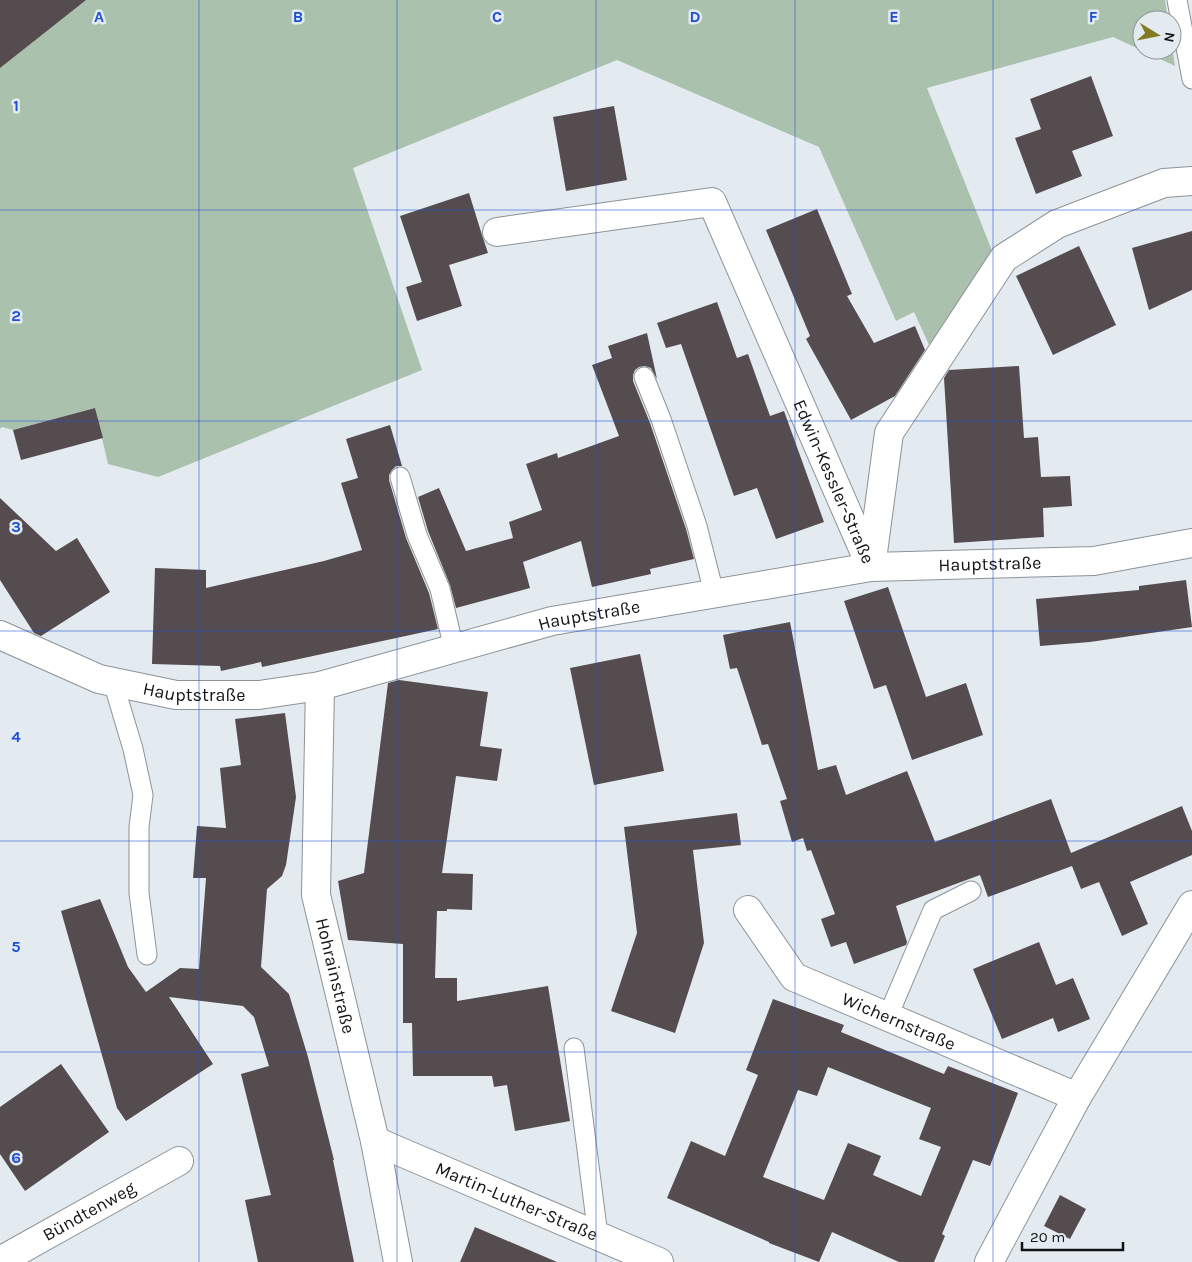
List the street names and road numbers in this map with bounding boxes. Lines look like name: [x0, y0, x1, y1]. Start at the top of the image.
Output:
street label: Edwin-Kessler-Straße: [788, 396, 879, 567]
street label: Hauptstraße: [938, 551, 1042, 576]
street label: Hauptstraße: [535, 595, 642, 635]
street label: Hauptstraße: [141, 677, 246, 706]
street label: Hohrainstraße: [311, 916, 360, 1036]
street label: Wichernstraße: [839, 988, 959, 1055]
street label: Martin-Luther-Straße: [432, 1157, 601, 1246]
street label: Bündtenweg: [39, 1177, 139, 1246]

